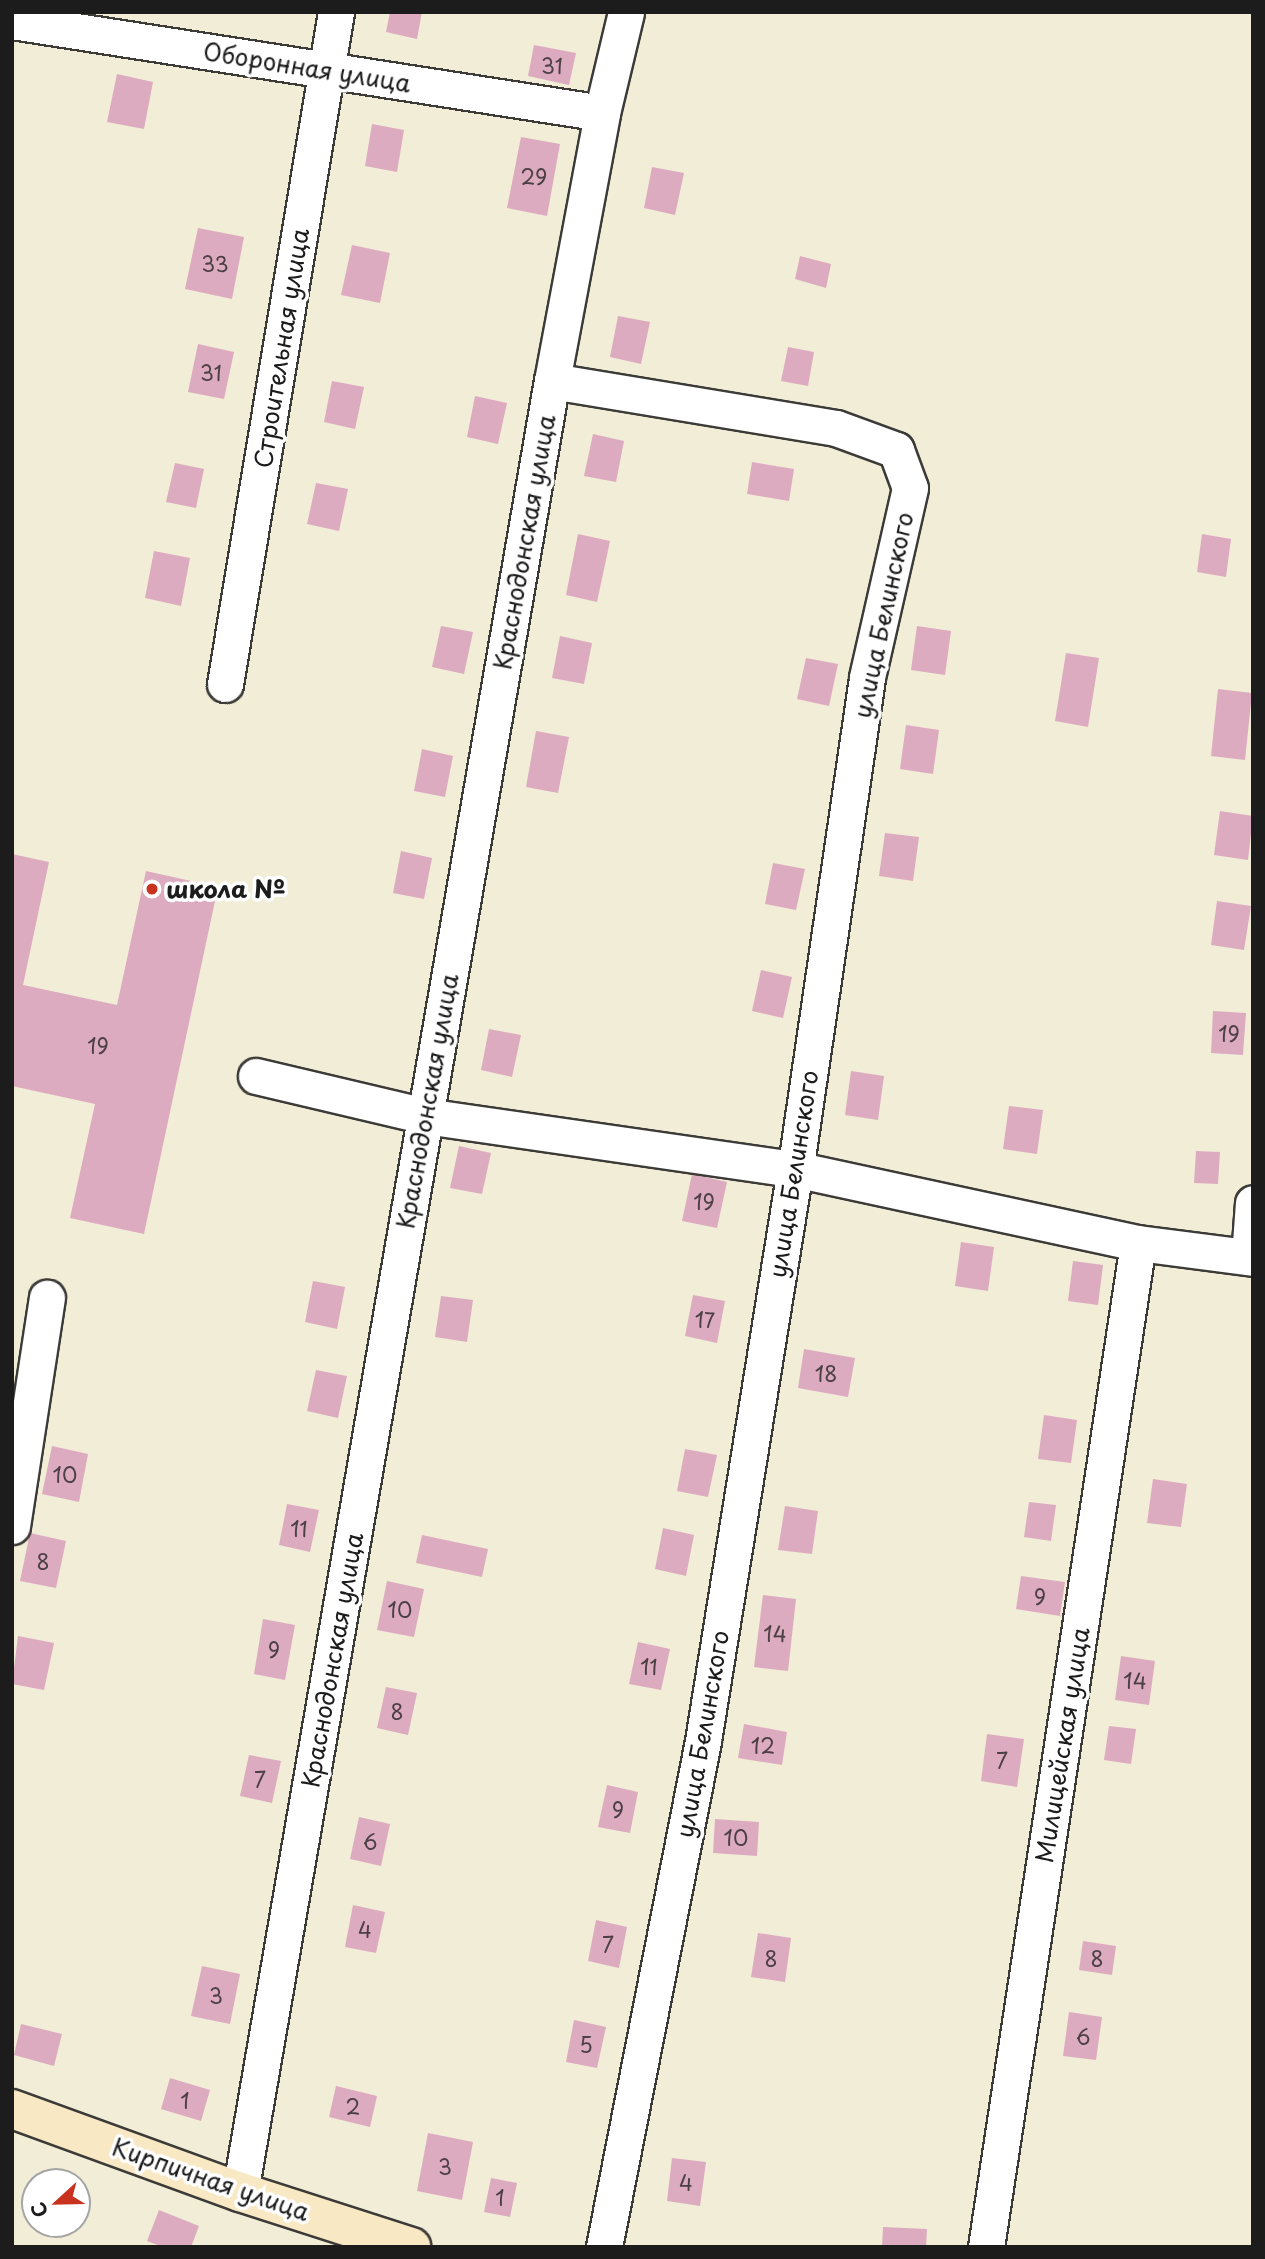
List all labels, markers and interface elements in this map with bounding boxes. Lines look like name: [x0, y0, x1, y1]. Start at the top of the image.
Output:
street label: Оборонная улица: [200, 36, 414, 98]
house number: 31: [541, 52, 563, 78]
house number: 29: [521, 163, 547, 189]
street label: Строительная улица: [248, 225, 314, 471]
house number: 33: [201, 250, 229, 276]
house number: 31: [200, 359, 222, 385]
street label: Краснодонская улица: [487, 412, 561, 672]
street label: улица Белинского: [847, 509, 919, 721]
place label: школа №: [166, 875, 286, 903]
marker: школа №: [144, 881, 160, 897]
street label: Краснодонская улица: [390, 971, 464, 1231]
house number: 19: [1218, 1020, 1240, 1046]
house number: 19: [87, 1032, 109, 1058]
street label: улица Белинского: [762, 1068, 824, 1280]
house number: 19: [693, 1188, 715, 1214]
house number: 17: [695, 1306, 715, 1332]
house number: 18: [815, 1360, 837, 1386]
house number: 10: [53, 1461, 77, 1487]
house number: 11: [290, 1515, 308, 1541]
street label: Краснодонская улица: [295, 1530, 369, 1790]
house number: 8: [36, 1548, 50, 1574]
house number: 9: [1034, 1583, 1046, 1609]
house number: 10: [388, 1596, 412, 1622]
house number: 14: [763, 1620, 787, 1646]
street label: Милицейская улица: [1029, 1625, 1095, 1865]
street label: улица Белинского: [669, 1628, 735, 1840]
house number: 9: [268, 1636, 280, 1662]
house number: 11: [640, 1653, 658, 1679]
house number: 14: [1123, 1667, 1147, 1693]
house number: 8: [390, 1698, 404, 1724]
house number: 12: [751, 1732, 775, 1758]
house number: 7: [996, 1747, 1008, 1773]
house number: 7: [254, 1766, 266, 1792]
house number: 9: [612, 1796, 624, 1822]
house number: 10: [724, 1824, 748, 1850]
house number: 6: [363, 1828, 377, 1854]
house number: 4: [358, 1916, 372, 1942]
house number: 7: [602, 1931, 614, 1957]
house number: 8: [764, 1945, 778, 1971]
house number: 8: [1090, 1945, 1104, 1971]
house number: 3: [209, 1982, 223, 2008]
house number: 6: [1076, 2023, 1090, 2049]
house number: 5: [579, 2031, 593, 2057]
house number: 1: [180, 2087, 190, 2113]
house number: 2: [346, 2093, 360, 2119]
street label: Кирпичная улица: [108, 2132, 314, 2226]
house number: 3: [438, 2153, 452, 2179]
north arrow: [21, 2168, 91, 2238]
house number: 4: [679, 2169, 693, 2195]
house number: 1: [495, 2184, 505, 2210]
text: С: [23, 2198, 54, 2222]

